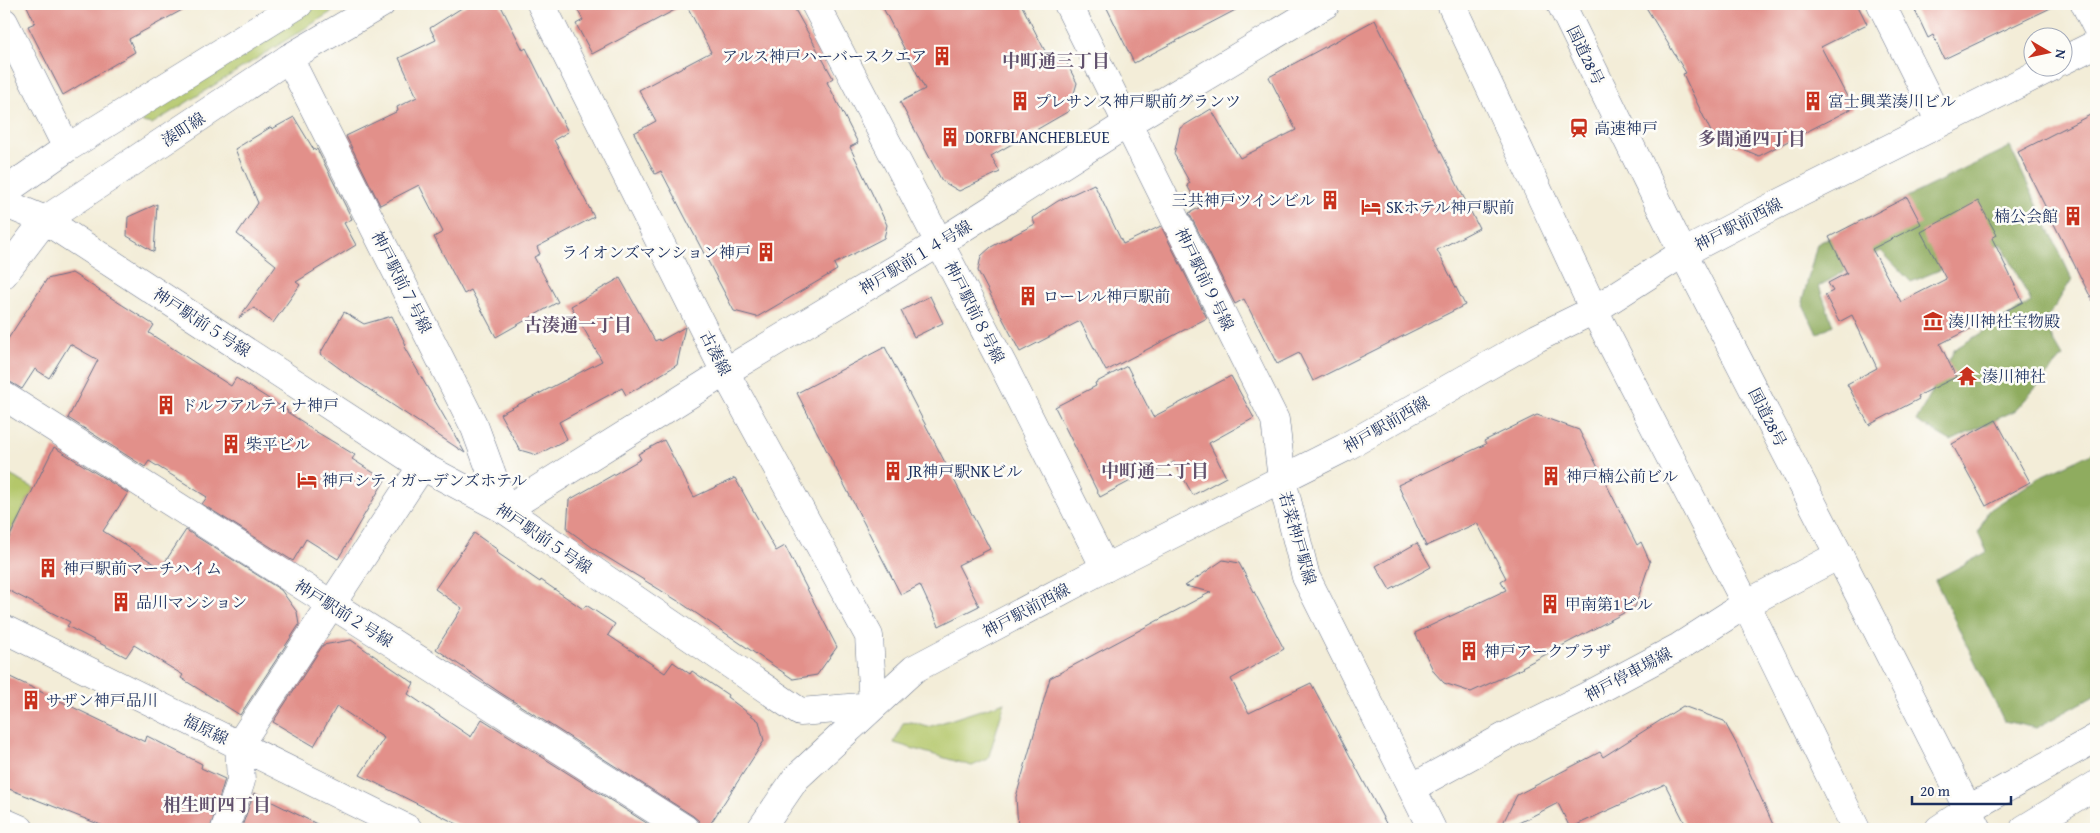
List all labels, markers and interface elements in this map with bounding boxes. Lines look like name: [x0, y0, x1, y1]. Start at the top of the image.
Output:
street label: 国道28号: [1561, 21, 1611, 89]
north arrow: [2022, 28, 2072, 78]
place label: アルス神戸ハーバースクエア: [722, 44, 927, 68]
building icon: アルス神戸ハーバースクエア: [931, 45, 953, 67]
district label: 中町通三丁目: [1002, 47, 1110, 74]
text: N: [2050, 48, 2071, 61]
place label: プレサンス神戸駅前グランツ: [1035, 89, 1241, 113]
place label: 富士興業湊川ビル: [1828, 89, 1956, 113]
building icon: プレサンス神戸駅前グランツ: [1009, 90, 1031, 112]
building icon: 富士興業湊川ビル: [1802, 90, 1824, 112]
street label: 湊町線: [156, 106, 210, 152]
place label: 高速神戸: [1594, 116, 1658, 140]
station icon: 高速神戸: [1568, 117, 1590, 139]
place label: DORFBLANCHEBLEUE: [965, 125, 1109, 149]
district label: 多聞通四丁目: [1698, 125, 1806, 152]
building icon: DORFBLANCHEBLEUE: [939, 126, 961, 148]
place label: 三共神戸ツインビル: [1172, 188, 1315, 212]
building icon: 三共神戸ツインビル: [1319, 189, 1341, 211]
street label: 神戸駅前西線: [1690, 192, 1786, 256]
place label: SKホテル神戸駅前: [1386, 195, 1514, 219]
hotel icon: SKホテル神戸駅前: [1360, 196, 1382, 218]
place label: 楠公会館: [1994, 204, 2058, 228]
building icon: 楠公会館: [2062, 205, 2084, 227]
street label: 神戸駅前１４号線: [854, 214, 976, 300]
street label: 神戸駅前９号線: [1170, 223, 1240, 335]
street label: 神戸駅前７号線: [366, 227, 438, 337]
place label: ライオンズマンション神戸: [561, 240, 751, 264]
building icon: ライオンズマンション神戸: [755, 241, 777, 263]
street label: 神戸駅前８号線: [939, 257, 1011, 367]
street label: 神戸駅前５号線: [148, 281, 256, 363]
place label: ローレル神戸駅前: [1043, 284, 1170, 308]
building icon: ローレル神戸駅前: [1017, 285, 1039, 307]
place label: 湊川神社宝物殿: [1948, 309, 2060, 333]
museum icon: 湊川神社宝物殿: [1922, 310, 1944, 332]
district label: 古湊通一丁目: [524, 311, 632, 338]
street label: 古湊線: [694, 326, 738, 380]
place label: 湊川神社: [1982, 364, 2046, 388]
temple icon: 湊川神社: [1956, 365, 1978, 387]
street label: 国道28号: [1743, 383, 1793, 451]
street label: 神戸駅前西線: [1338, 390, 1434, 458]
place label: ドルフアルティナ神戸: [181, 393, 339, 417]
building icon: ドルフアルティナ神戸: [155, 394, 177, 416]
place label: 柴平ビル: [246, 432, 310, 456]
building icon: 柴平ビル: [220, 433, 242, 455]
district label: 中町通二丁目: [1101, 457, 1209, 484]
place label: JR神戸駅NKビル: [906, 459, 1022, 483]
building icon: JR神戸駅NKビル: [882, 460, 904, 482]
place label: 神戸楠公前ビル: [1566, 464, 1678, 488]
building icon: 神戸楠公前ビル: [1540, 465, 1562, 487]
place label: 神戸シティガーデンズホテル: [322, 468, 527, 492]
hotel icon: 神戸シティガーデンズホテル: [296, 469, 318, 491]
street label: 若菜神戸駅線: [1273, 489, 1323, 587]
street label: 神戸駅前５号線: [491, 497, 597, 579]
place label: 神戸駅前マーチハイム: [63, 556, 222, 580]
building icon: 神戸駅前マーチハイム: [37, 557, 59, 579]
street label: 神戸駅前２号線: [290, 573, 398, 653]
street label: 神戸駅前西線: [978, 577, 1074, 643]
place label: 品川マンション: [136, 590, 247, 614]
building icon: 品川マンション: [110, 591, 132, 613]
place label: 甲南第1ビル: [1565, 592, 1653, 616]
building icon: 甲南第1ビル: [1539, 593, 1561, 615]
place label: 神戸アークプラザ: [1484, 639, 1612, 663]
building icon: 神戸アークプラザ: [1458, 640, 1480, 662]
street label: 神戸停車場線: [1580, 641, 1676, 707]
place label: サザン神戸品川: [46, 688, 158, 712]
building icon: サザン神戸品川: [20, 689, 42, 711]
street label: 福原線: [179, 708, 233, 750]
scale bar: [1912, 773, 2011, 805]
text: 20 m: [1920, 780, 1951, 801]
district label: 相生町四丁目: [163, 791, 271, 818]

